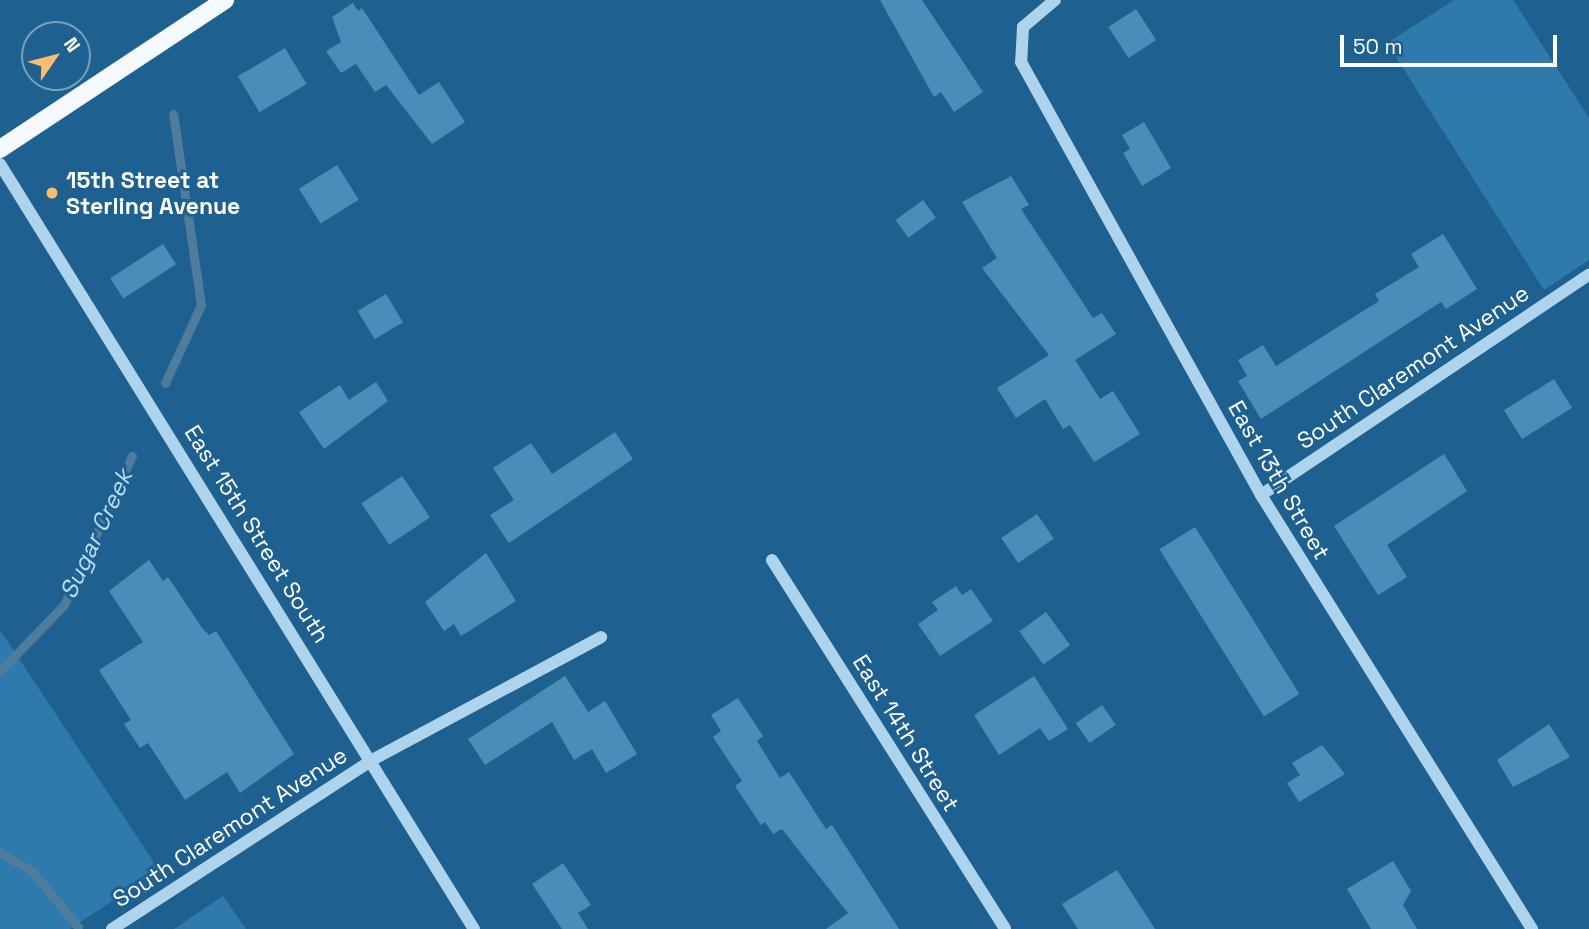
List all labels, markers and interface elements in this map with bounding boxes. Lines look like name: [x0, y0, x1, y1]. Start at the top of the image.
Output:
north arrow: [21, 21, 91, 91]
scale bar: [1344, 21, 1561, 65]
text: N: [58, 32, 86, 57]
text: 50 m: [1353, 33, 1403, 60]
place label: 15th Street at Sterling Avenue: [66, 166, 241, 220]
marker: 15th Street at Sterling Avenue: [44, 185, 60, 201]
street label: South Claremont Avenue: [1292, 279, 1534, 455]
street label: East 13th Street: [1222, 396, 1336, 564]
street label: East 15th Street South: [179, 420, 335, 648]
water label: Sugar Creek: [54, 465, 138, 603]
street label: East 14th Street: [847, 650, 965, 816]
street label: South Claremont Avenue: [108, 741, 352, 913]

